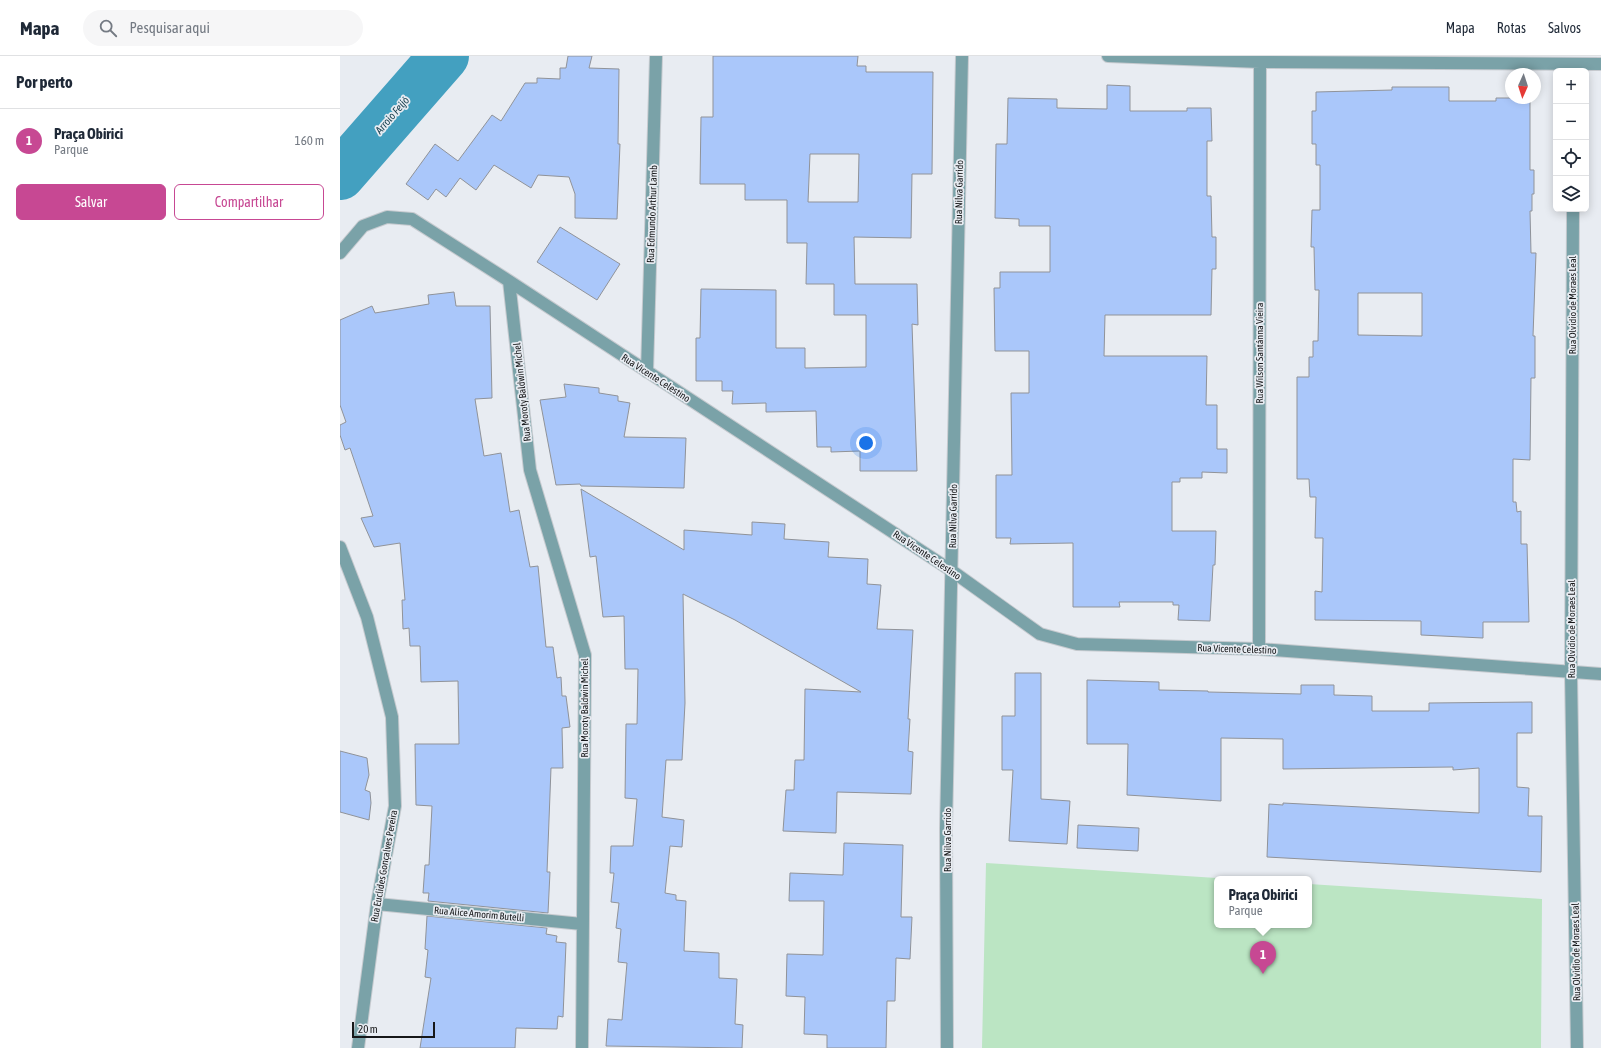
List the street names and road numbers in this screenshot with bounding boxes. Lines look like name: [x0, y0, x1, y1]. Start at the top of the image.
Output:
street label: Rua Nilva Garrido: [953, 159, 965, 224]
street label: Rua Edmundo Arthur Lamb: [645, 165, 659, 263]
street label: Rua Olvidio de Moraes Leal: [1567, 255, 1578, 354]
street label: Rua Wilson Santánna Vieira: [1254, 302, 1265, 403]
street label: Rua Moroty Baldwin Michel: [511, 342, 533, 442]
street label: Rua Vicente Celestino: [620, 352, 692, 404]
street label: Rua Nilva Garrido: [947, 483, 959, 548]
street label: Rua Vicente Celestino: [891, 528, 963, 582]
street label: Rua Olvidio de Moraes Leal: [1566, 579, 1577, 678]
street label: Rua Vicente Celestino: [1197, 642, 1277, 656]
street label: Rua Moroty Baldwin Michel: [579, 658, 590, 758]
street label: Rua Nilva Garrido: [942, 808, 953, 872]
street label: Rua Euclides Gonçalves Pereira: [369, 809, 399, 923]
street label: Rua Olvidio de Moraes Leal: [1570, 902, 1582, 1001]
street label: Rua Alice Amorim Butelli: [433, 905, 525, 923]

